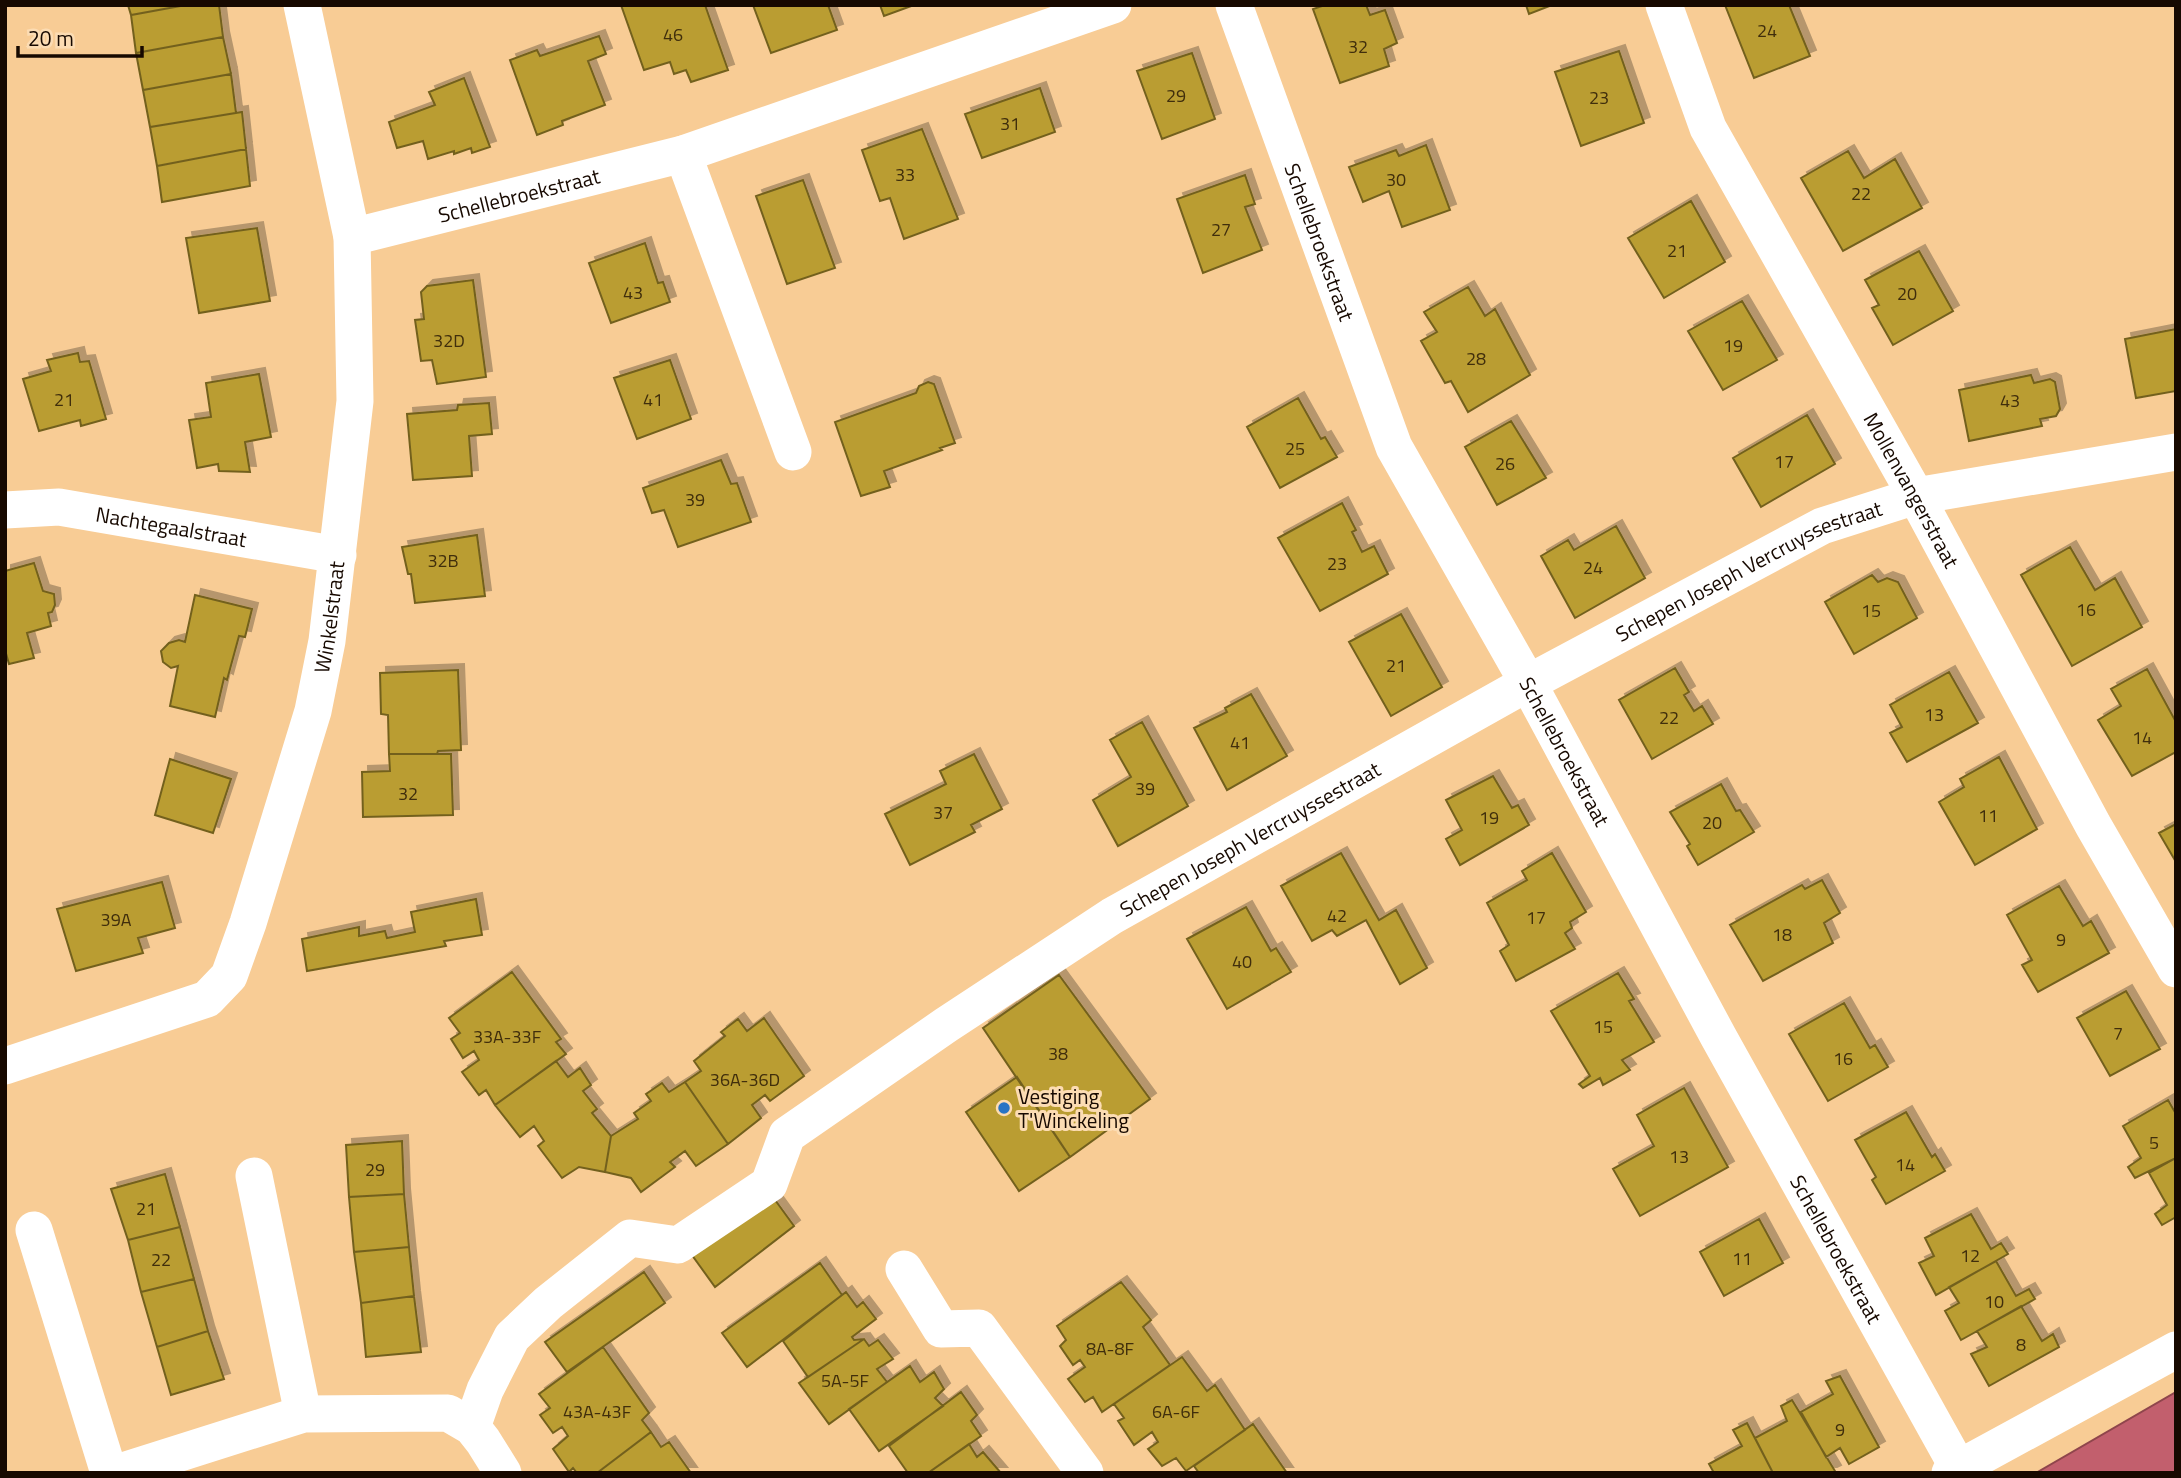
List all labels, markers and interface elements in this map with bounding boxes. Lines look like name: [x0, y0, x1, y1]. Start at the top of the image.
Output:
scale bar: [18, 14, 142, 58]
house number: 24: [1757, 17, 1777, 44]
house number: 46: [663, 21, 683, 48]
text: 20 m: [28, 22, 74, 54]
house number: 32: [1348, 33, 1368, 60]
house number: 29: [1166, 82, 1186, 109]
house number: 23: [1589, 84, 1609, 111]
house number: 31: [1000, 110, 1020, 137]
street label: Schellebroekstraat: [435, 159, 604, 231]
street label: Schellebroekstraat: [1277, 159, 1363, 326]
house number: 33: [895, 161, 915, 188]
house number: 30: [1386, 166, 1406, 193]
house number: 22: [1851, 180, 1871, 207]
house number: 27: [1211, 216, 1231, 243]
house number: 21: [1667, 237, 1687, 264]
house number: 43: [623, 279, 643, 306]
house number: 20: [1897, 280, 1917, 307]
house number: 32D: [433, 327, 465, 354]
house number: 19: [1723, 332, 1743, 359]
house number: 28: [1466, 345, 1486, 372]
house number: 21: [54, 386, 74, 413]
house number: 41: [643, 386, 663, 413]
house number: 43: [2000, 387, 2020, 414]
street label: Mollenvangerstraat: [1856, 406, 1968, 574]
house number: 25: [1285, 435, 1305, 462]
house number: 17: [1774, 448, 1794, 475]
house number: 26: [1495, 450, 1515, 477]
house number: 39: [685, 486, 705, 513]
street label: Schepen Joseph Vercruyssestraat: [1610, 492, 1887, 650]
street label: Nachtegaalstraat: [93, 498, 250, 555]
house number: 32B: [427, 547, 459, 574]
house number: 23: [1327, 550, 1347, 577]
house number: 24: [1583, 554, 1603, 581]
street label: Winkelstraat: [305, 559, 352, 676]
house number: 16: [2076, 596, 2096, 623]
house number: 15: [1861, 597, 1881, 624]
house number: 21: [1386, 652, 1406, 679]
street label: Schellebroekstraat: [1511, 671, 1618, 832]
house number: 13: [1924, 701, 1944, 728]
house number: 22: [1659, 704, 1679, 731]
house number: 14: [2132, 724, 2152, 751]
house number: 41: [1230, 729, 1250, 756]
street label: Schepen Joseph Vercruyssestraat: [1114, 753, 1387, 925]
house number: 39: [1135, 775, 1155, 802]
house number: 32: [398, 780, 418, 807]
house number: 37: [933, 799, 953, 826]
house number: 11: [1978, 802, 1998, 829]
house number: 19: [1479, 804, 1499, 831]
house number: 20: [1702, 809, 1722, 836]
house number: 42: [1327, 902, 1347, 929]
house number: 17: [1526, 904, 1546, 931]
house number: 39A: [101, 906, 132, 933]
house number: 18: [1772, 921, 1792, 948]
house number: 9: [2056, 926, 2066, 953]
house number: 40: [1232, 948, 1252, 975]
house number: 15: [1593, 1013, 1613, 1040]
house number: 7: [2113, 1020, 2123, 1047]
house number: 33A-33F: [473, 1023, 541, 1050]
house number: 38: [1048, 1040, 1068, 1067]
house number: 16: [1833, 1045, 1853, 1072]
house number: 36A-36D: [710, 1066, 780, 1093]
place label: Vestiging T'Winckeling: [1018, 1080, 1129, 1136]
marker: Vestiging T'Winckeling: [996, 1100, 1012, 1116]
house number: 5: [2149, 1129, 2159, 1156]
house number: 13: [1669, 1143, 1689, 1170]
house number: 14: [1895, 1151, 1915, 1178]
house number: 29: [365, 1156, 385, 1183]
street label: Schellebroekstraat: [1782, 1169, 1891, 1330]
house number: 21: [136, 1195, 156, 1222]
house number: 12: [1960, 1242, 1980, 1269]
house number: 11: [1732, 1245, 1752, 1272]
house number: 22: [151, 1246, 171, 1273]
house number: 10: [1984, 1288, 2004, 1315]
house number: 8: [2016, 1331, 2026, 1358]
house number: 8A-8F: [1086, 1335, 1134, 1362]
house number: 5A-5F: [821, 1367, 869, 1394]
house number: 43A-43F: [563, 1398, 631, 1425]
house number: 6A-6F: [1152, 1398, 1200, 1425]
house number: 9: [1835, 1416, 1845, 1443]

